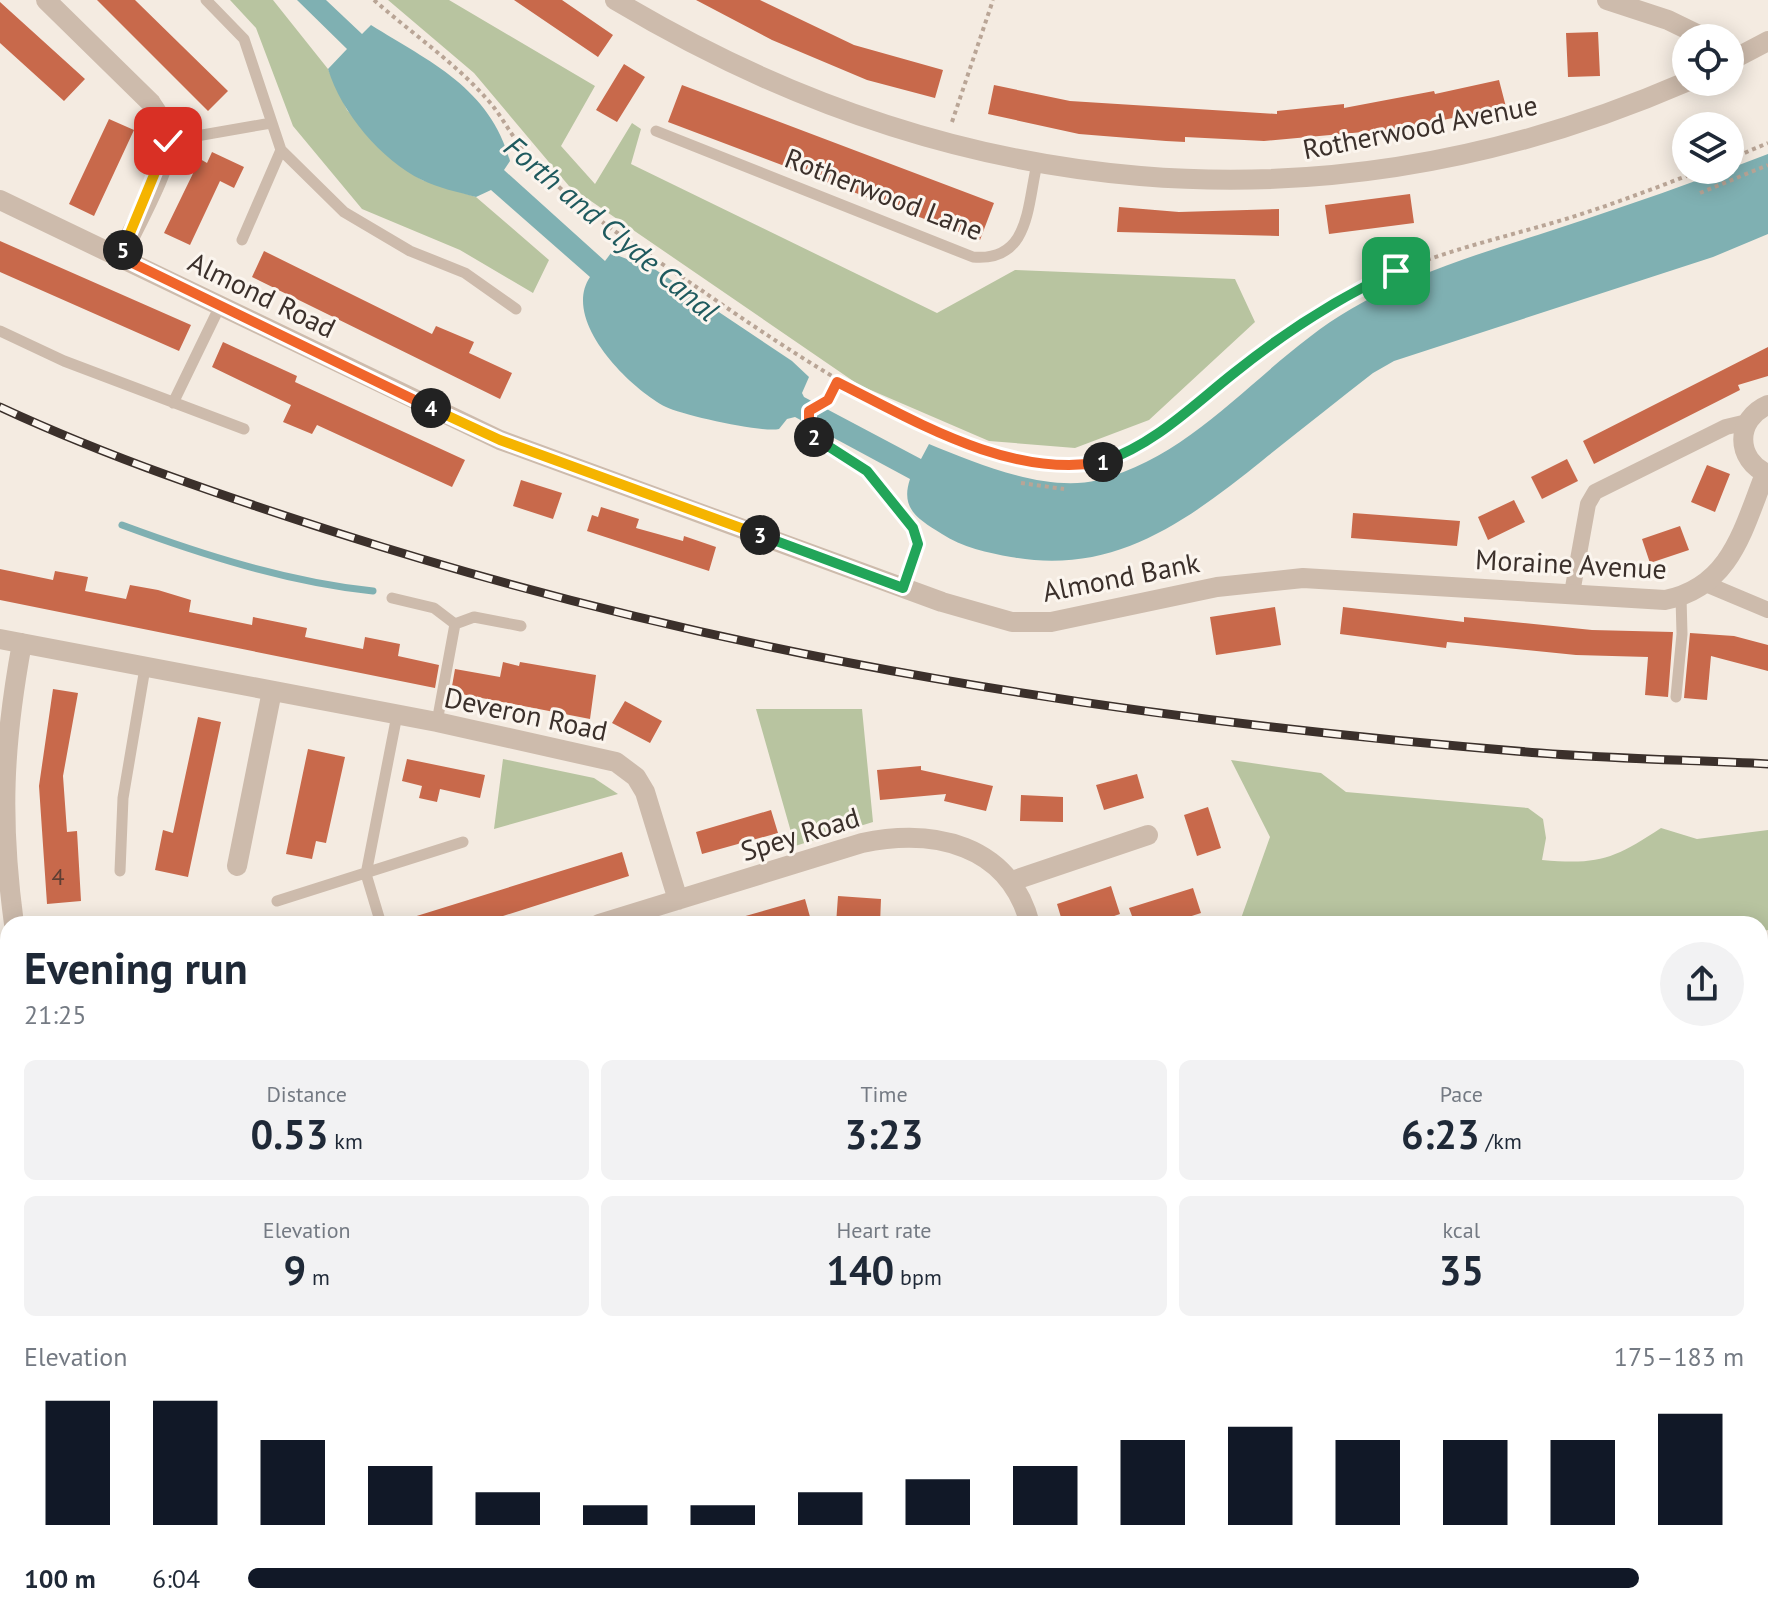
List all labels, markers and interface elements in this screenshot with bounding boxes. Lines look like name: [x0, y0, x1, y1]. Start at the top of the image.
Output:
map controls: [1672, 24, 1744, 184]
button: locate: [1672, 24, 1744, 96]
street label: Rotherwood Avenue: [1299, 86, 1540, 167]
pin: [134, 107, 202, 175]
button: layers: [1672, 112, 1744, 184]
icon: check: [146, 119, 190, 163]
water label: Forth and Clyde Canal: [497, 127, 727, 329]
street label: Rotherwood Lane: [780, 139, 988, 248]
pin: 5: [103, 230, 143, 270]
text: 5: [117, 236, 129, 264]
pin: [1362, 237, 1430, 305]
street label: Almond Road: [182, 243, 342, 346]
icon: arrive: [1374, 249, 1418, 293]
pin: 4: [411, 388, 451, 428]
text: 4: [425, 394, 437, 422]
pin: 2: [794, 417, 834, 457]
text: 2: [808, 423, 820, 451]
pin: 1: [1083, 442, 1123, 482]
text: 1: [1097, 448, 1109, 476]
pin: 3: [740, 515, 780, 555]
text: 3: [754, 521, 766, 549]
street label: Moraine Avenue: [1474, 540, 1668, 587]
street label: Almond Bank: [1039, 543, 1203, 610]
street label: Deveron Road: [441, 678, 611, 749]
street label: Spey Road: [736, 798, 864, 869]
house number: 4: [51, 861, 65, 892]
text: Evening run: [24, 939, 248, 996]
button: share: [1660, 942, 1744, 1026]
text: 21:25: [24, 998, 86, 1031]
text: Distance: [266, 1080, 347, 1108]
text: Time: [860, 1080, 908, 1108]
text: Pace: [1440, 1080, 1483, 1108]
text: 0.53: [251, 1108, 328, 1160]
text: 3:23: [845, 1108, 923, 1160]
text: 6:23: [1401, 1108, 1480, 1160]
text: km: [328, 1127, 363, 1155]
text: /km: [1480, 1127, 1522, 1155]
text: Elevation: [263, 1216, 350, 1244]
text: Heart rate: [836, 1216, 932, 1244]
text: kcal: [1443, 1216, 1480, 1244]
text: 9: [283, 1244, 306, 1296]
text: 140: [826, 1244, 894, 1296]
text: 35: [1439, 1244, 1484, 1296]
text: m: [306, 1263, 330, 1291]
text: bpm: [894, 1263, 942, 1291]
text: Elevation: [24, 1340, 128, 1373]
text: 175–183 m: [1614, 1340, 1744, 1373]
text: 100 m: [24, 1562, 96, 1595]
text: 6:04: [152, 1562, 200, 1595]

